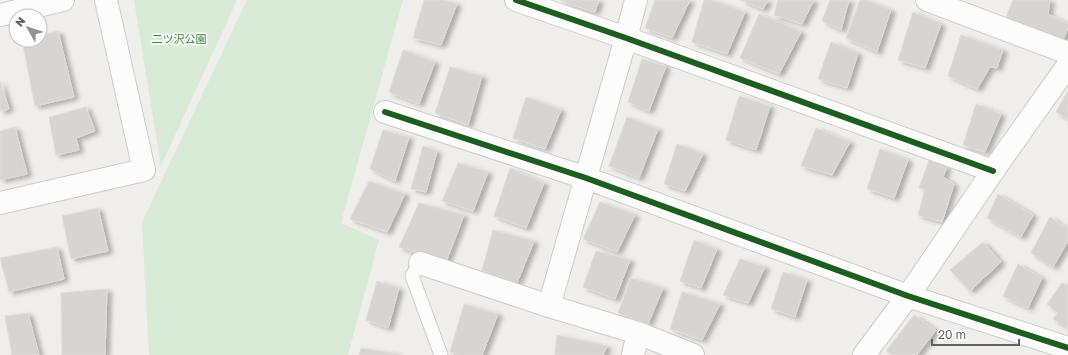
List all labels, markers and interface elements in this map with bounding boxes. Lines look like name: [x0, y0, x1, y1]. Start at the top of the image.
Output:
north arrow: [8, 8, 48, 48]
text: N: [12, 14, 28, 29]
park label: 二ツ沢公園: [152, 32, 207, 45]
scale bar: [932, 321, 1019, 347]
text: 20 m: [938, 327, 966, 342]

